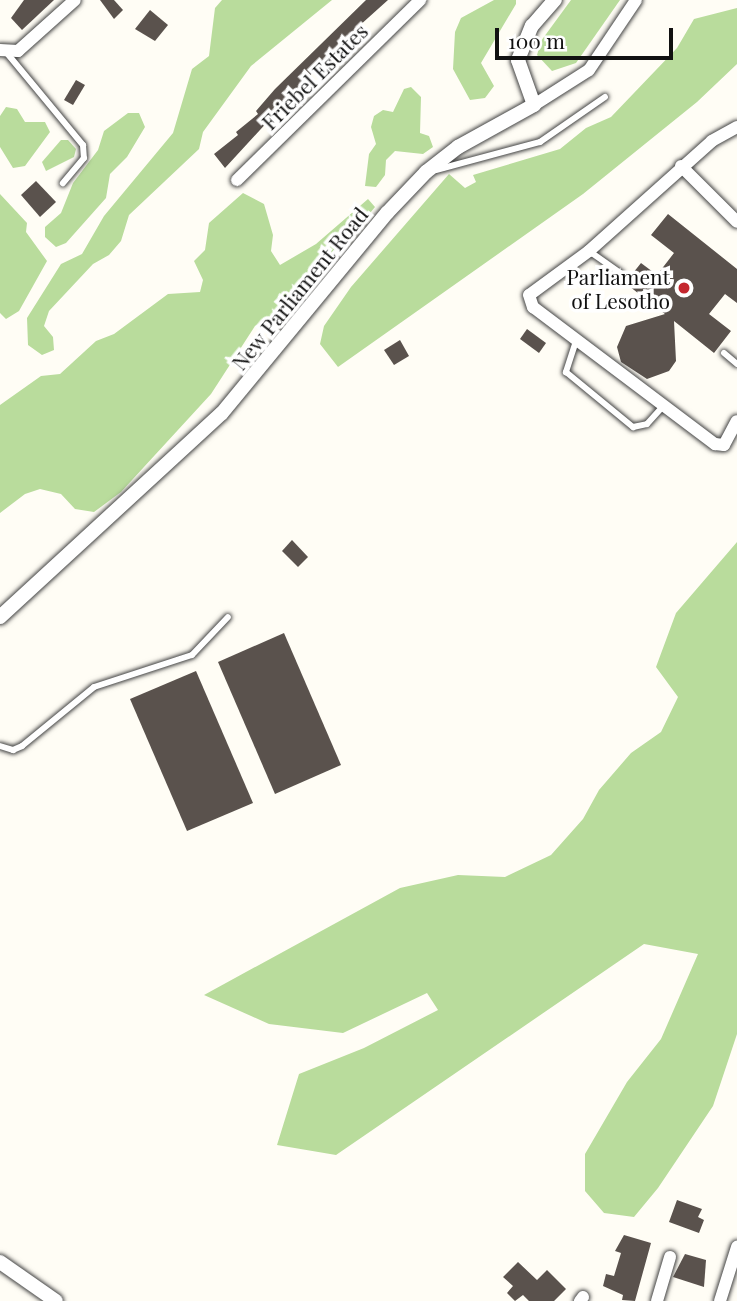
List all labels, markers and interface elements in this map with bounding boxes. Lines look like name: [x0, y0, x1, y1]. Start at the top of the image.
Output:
scale bar: [499, 14, 678, 58]
street label: Friebel Estates: [256, 18, 372, 134]
text: 100 m: [508, 26, 565, 54]
street label: New Parliament Road: [225, 201, 373, 375]
place label: Parliament of Lesotho: [567, 263, 670, 313]
marker: Parliament of Lesotho: [676, 280, 692, 296]

